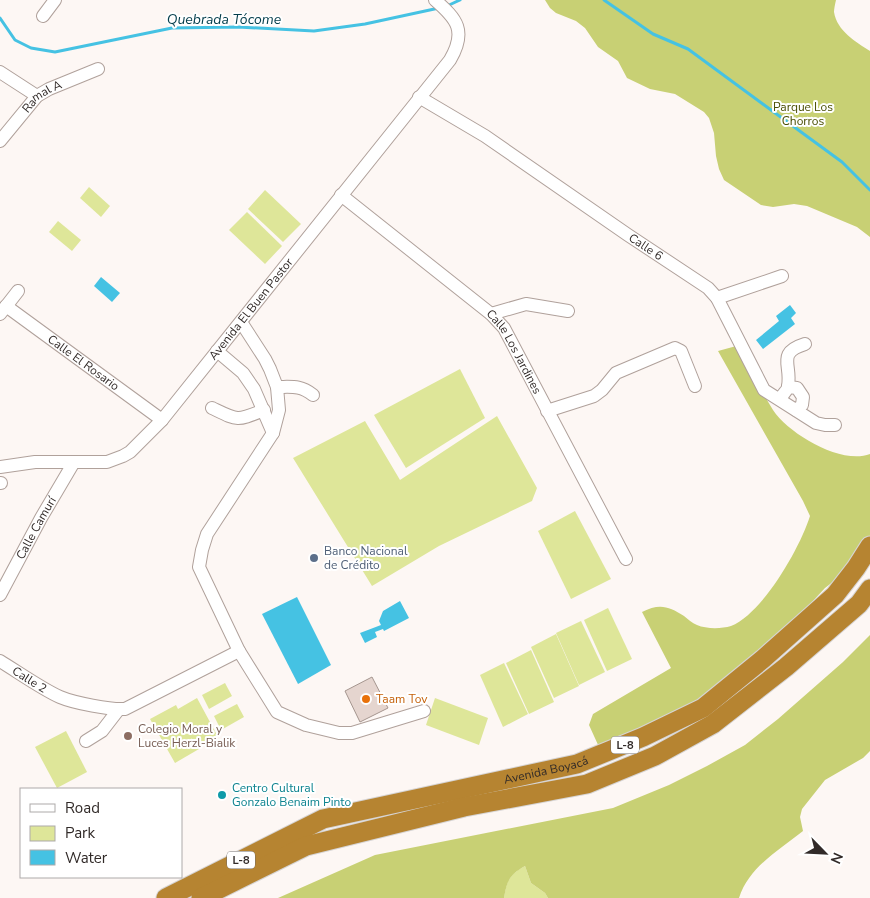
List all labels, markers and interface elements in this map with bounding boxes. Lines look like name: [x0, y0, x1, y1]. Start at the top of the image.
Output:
water label: Quebrada Tócome: [167, 10, 282, 29]
street label: Ramal A: [18, 77, 64, 116]
park label: Parque Los Chorros: [773, 99, 833, 129]
street label: Calle 6: [626, 230, 666, 264]
street label: Avenida El Buen Pastor: [205, 254, 297, 363]
street label: Calle Los Jardines: [483, 306, 545, 397]
street label: Calle El Rosario: [44, 331, 123, 394]
street label: Calle Camurí: [12, 493, 60, 562]
place label: Banco Nacional de Crédito: [324, 543, 408, 573]
marker: Banco Nacional de Crédito: [308, 552, 320, 564]
street label: Calle 2: [9, 663, 50, 697]
place label: Taam Tov: [376, 691, 428, 707]
marker: Taam Tov: [360, 693, 372, 705]
place label: Colegio Moral y Luces Herzl-Bialik: [138, 721, 236, 751]
marker: Colegio Moral y Luces Herzl-Bialik: [122, 730, 134, 742]
road number: L-8: [611, 736, 639, 754]
street label: Avenida Boyacá: [502, 752, 591, 788]
place label: Centro Cultural Gonzalo Benaim Pinto: [232, 780, 351, 810]
legend: [20, 788, 182, 878]
marker: Centro Cultural Gonzalo Benaim Pinto: [216, 789, 228, 801]
text: Road: [65, 798, 100, 818]
text: Park: [65, 823, 95, 843]
north arrow: [800, 828, 850, 878]
text: Water: [65, 848, 108, 868]
text: N: [826, 849, 847, 867]
road number: L-8: [227, 852, 255, 868]

